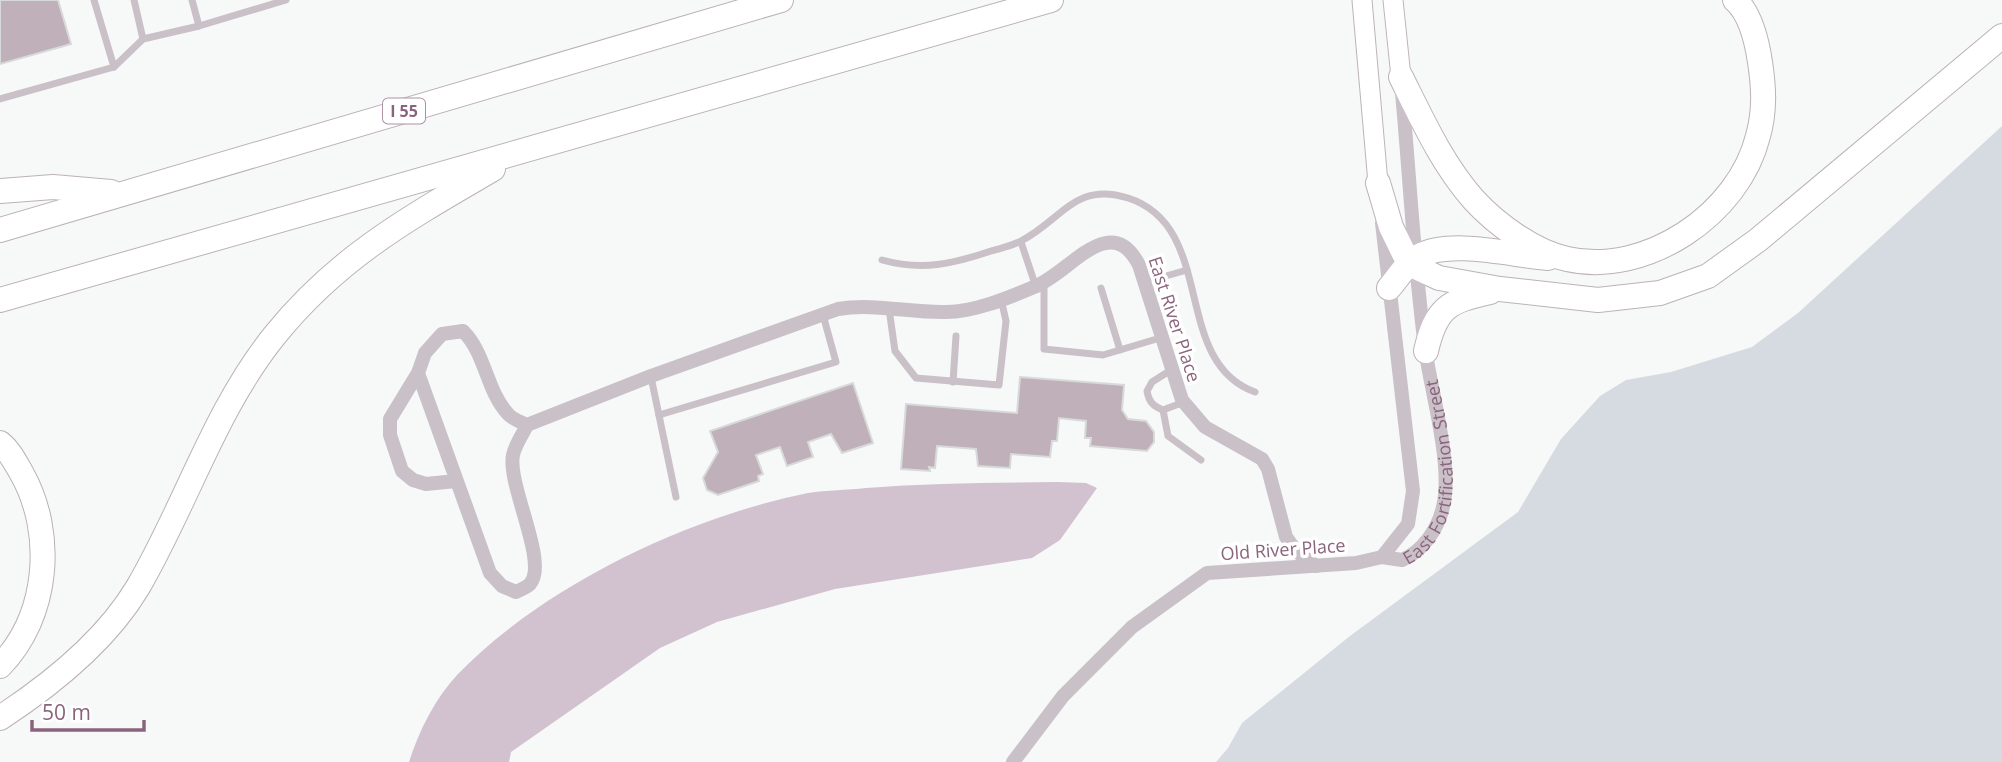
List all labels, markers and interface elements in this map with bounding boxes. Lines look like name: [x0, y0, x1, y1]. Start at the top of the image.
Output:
road number: I 55: [383, 99, 425, 124]
street label: East River Place: [1143, 253, 1207, 385]
street label: East Fortification Street: [1398, 378, 1458, 570]
street label: Old River Place: [1220, 533, 1346, 565]
scale bar: [32, 688, 144, 732]
text: 50 m: [42, 698, 91, 726]

